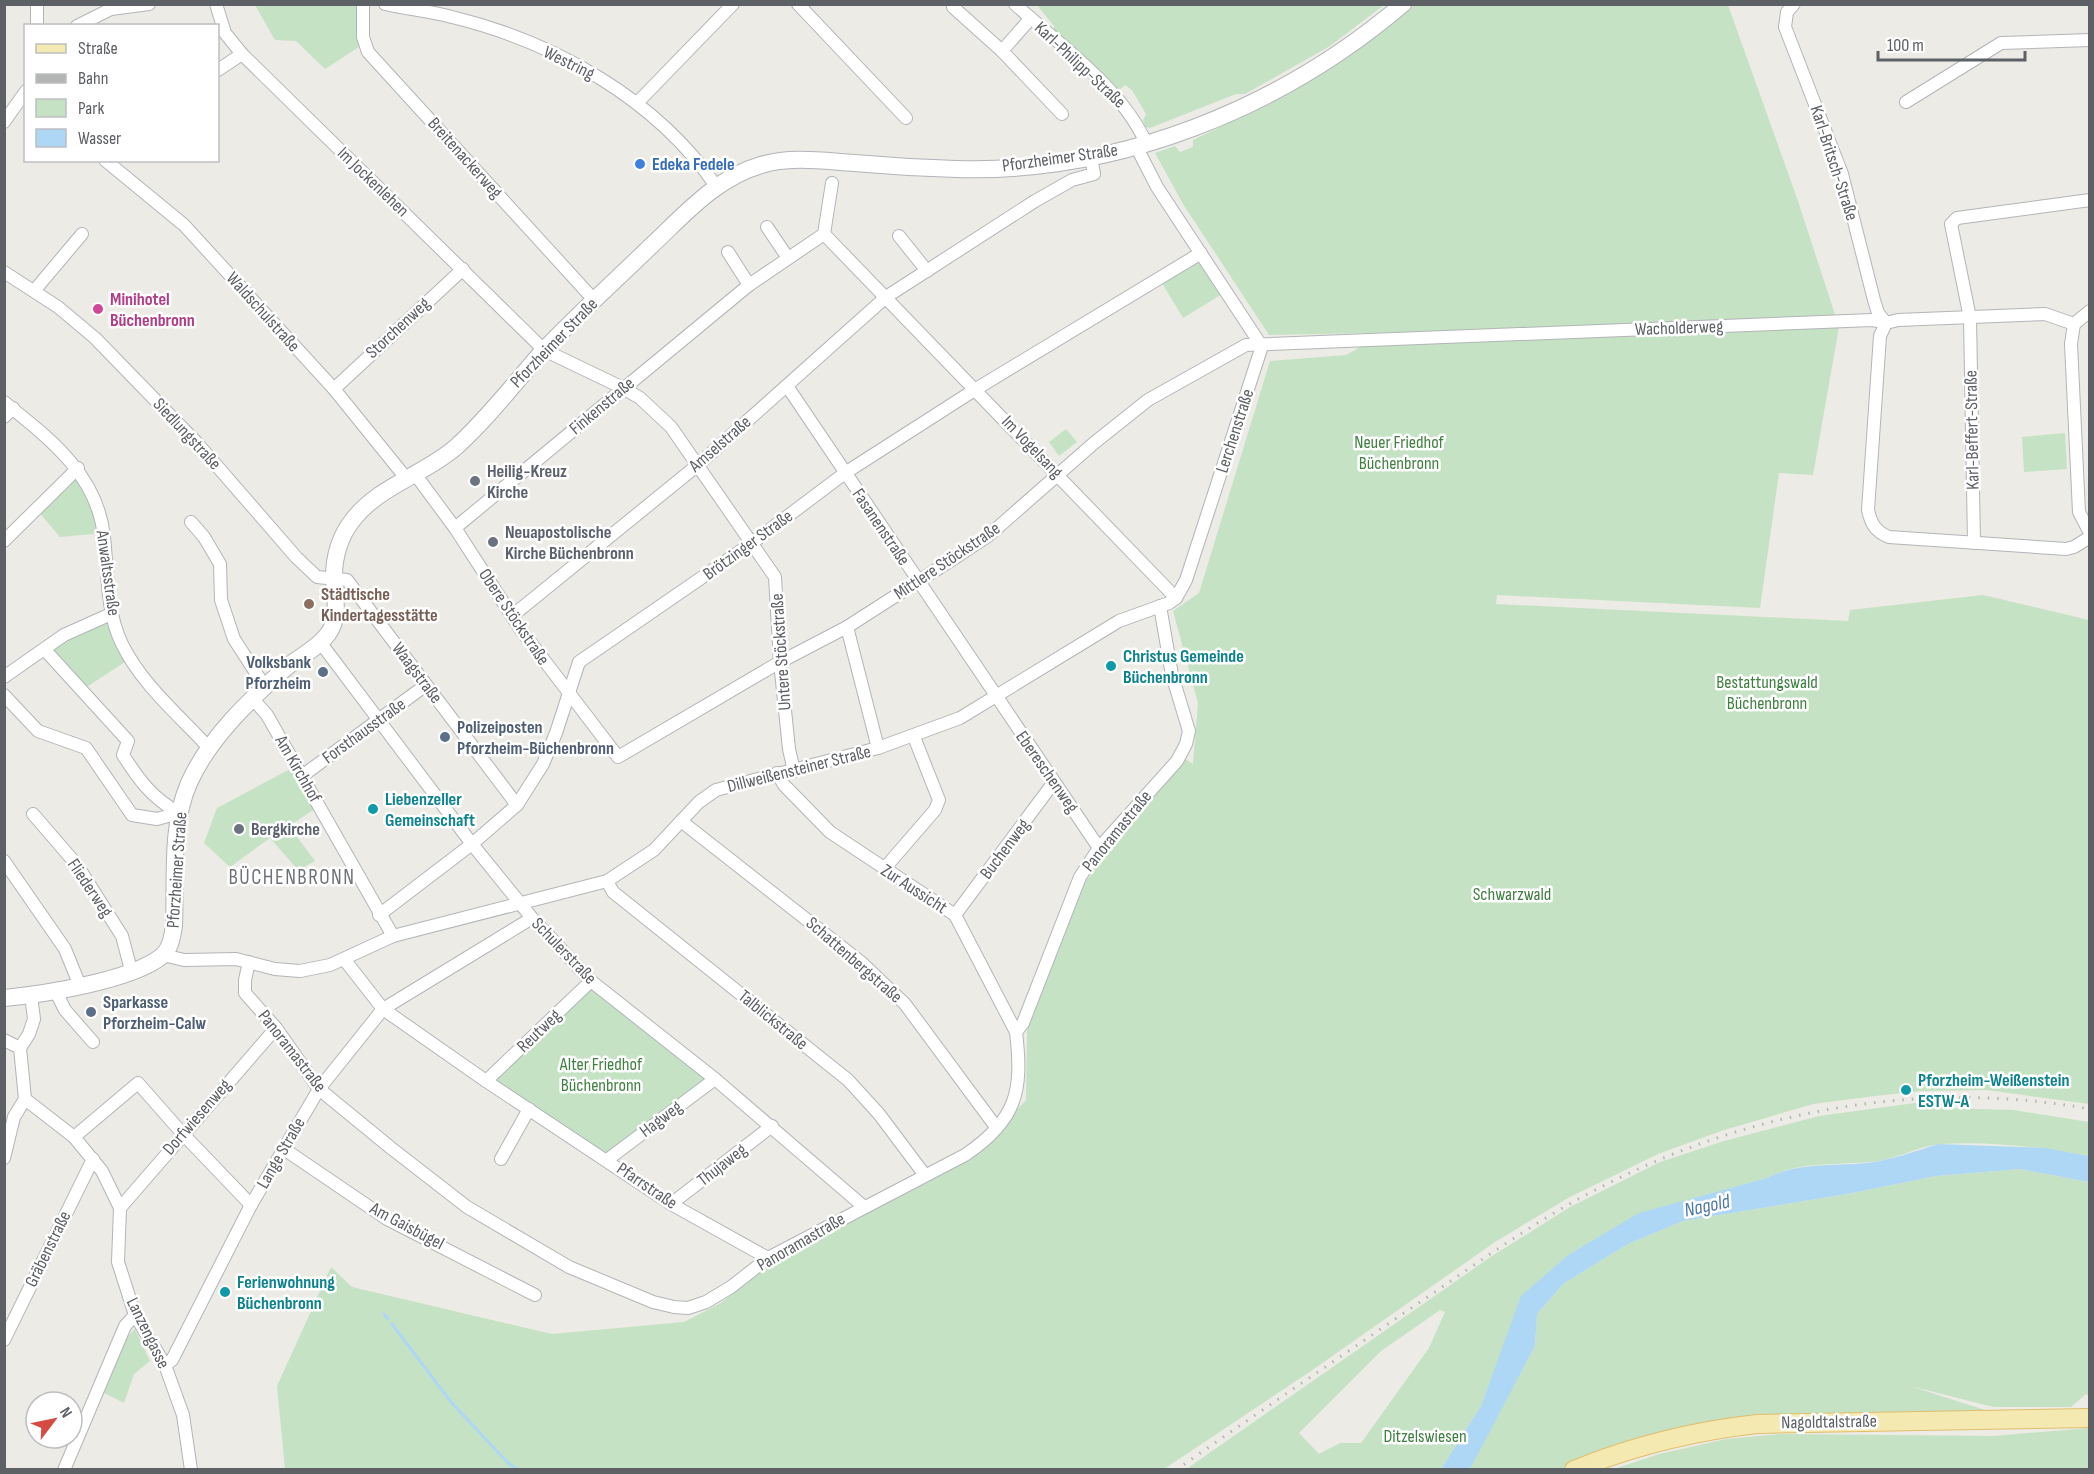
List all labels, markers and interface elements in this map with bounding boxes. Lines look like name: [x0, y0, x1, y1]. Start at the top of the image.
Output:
street label: Karl-Philipp-Straße: [1030, 17, 1130, 113]
legend: [24, 24, 219, 162]
scale bar: [1878, 24, 2025, 62]
text: 100 m: [1887, 35, 1924, 56]
text: Straße: [78, 38, 118, 59]
street label: Westring: [540, 42, 598, 84]
text: Bahn: [78, 68, 108, 89]
text: Park: [78, 98, 104, 119]
street label: Karl-Britsch-Straße: [1806, 103, 1862, 223]
street label: Breitenackerweg: [423, 113, 507, 203]
text: Wasser: [78, 128, 121, 149]
street label: Pforzheimer Straße: [1001, 139, 1119, 177]
street label: Im Jockenlehen: [333, 143, 413, 221]
place label: Edeka Fedele: [652, 154, 735, 175]
marker: Edeka Fedele: [633, 157, 647, 171]
street label: Waldschulstraße: [222, 268, 304, 356]
place label: Minihotel Büchenbronn: [110, 289, 195, 331]
street label: Storchenweg: [362, 293, 434, 363]
street label: Pforzheimer Straße: [506, 294, 602, 392]
marker: Minihotel Büchenbronn: [91, 302, 105, 316]
street label: Wacholderweg: [1634, 316, 1724, 340]
street label: Karl-Beffert-Straße: [1960, 370, 1984, 490]
street label: Finkenstraße: [565, 373, 639, 439]
street label: Lerchenstraße: [1212, 386, 1258, 476]
street label: Siedlungstraße: [149, 394, 225, 474]
street label: Amselstraße: [684, 411, 755, 477]
street label: Im Vogelsang: [997, 411, 1067, 483]
park label: Neuer Friedhof Büchenbronn: [1354, 432, 1445, 474]
place label: Heilig-Kreuz Kirche: [487, 461, 567, 503]
marker: Heilig-Kreuz Kirche: [468, 474, 482, 488]
street label: Fasanenstraße: [848, 485, 914, 569]
street label: Brötzinger Straße: [699, 505, 797, 585]
street label: Mittlere Stöckstraße: [890, 518, 1004, 604]
place label: Neuapostolische Kirche Büchenbronn: [505, 522, 634, 564]
street label: Anwaltsstraße: [91, 528, 124, 617]
marker: Neuapostolische Kirche Büchenbronn: [486, 535, 500, 549]
street label: Obere Stöckstraße: [474, 565, 554, 669]
place label: Städtische Kindertagesstätte: [321, 584, 438, 626]
street label: Untere Stöckstraße: [766, 593, 796, 711]
marker: Städtische Kindertagesstätte: [302, 597, 316, 611]
street label: Waagstraße: [387, 638, 447, 708]
place label: Christus Gemeinde Büchenbronn: [1123, 646, 1244, 688]
place label: Volksbank Pforzheim: [246, 652, 311, 694]
marker: Christus Gemeinde Büchenbronn: [1104, 659, 1118, 673]
marker: Volksbank Pforzheim: [316, 665, 330, 679]
park label: Bestattungswald Büchenbronn: [1716, 672, 1818, 714]
street label: Forsthausstraße: [318, 694, 410, 768]
place label: Polizeiposten Pforzheim-Büchenbronn: [457, 717, 614, 759]
street label: Ebereschenweg: [1011, 727, 1083, 817]
marker: Polizeiposten Pforzheim-Büchenbronn: [438, 730, 452, 744]
street label: Am Kirchhof: [270, 731, 326, 807]
street label: Dillweißensteiner Straße: [725, 741, 873, 797]
street label: Panoramastraße: [1078, 786, 1156, 876]
place label: Liebenzeller Gemeinschaft: [385, 789, 475, 831]
marker: Liebenzeller Gemeinschaft: [366, 802, 380, 816]
street label: Pforzheimer Straße: [162, 811, 192, 929]
street label: Buchenweg: [976, 815, 1034, 883]
place label: Bergkirche: [251, 819, 320, 840]
marker: Bergkirche: [232, 822, 246, 836]
street label: Fliederweg: [63, 855, 117, 921]
street label: Zur Aussicht: [877, 860, 951, 918]
district label: BÜCHENBRONN: [228, 865, 356, 890]
park label: Schwarzwald: [1473, 884, 1551, 905]
street label: Schulerstraße: [527, 913, 601, 989]
street label: Schattenbergstraße: [802, 913, 906, 1007]
street label: Talblickstraße: [734, 986, 812, 1054]
place label: Sparkasse Pforzheim-Calw: [103, 992, 206, 1034]
marker: Sparkasse Pforzheim-Calw: [84, 1005, 98, 1019]
street label: Reutweg: [513, 1005, 565, 1057]
street label: Panoramastraße: [253, 1006, 331, 1096]
park label: Alter Friedhof Büchenbronn: [559, 1054, 643, 1096]
place label: Pforzheim-Weißenstein ESTW-A: [1918, 1070, 2069, 1112]
street label: Dorfwiesenweg: [158, 1075, 236, 1159]
marker: Pforzheim-Weißenstein ESTW-A: [1899, 1083, 1913, 1097]
street label: Hagweg: [636, 1096, 686, 1142]
street label: Lange Straße: [252, 1114, 310, 1192]
street label: Thujaweg: [693, 1139, 751, 1191]
street label: Pfarrstraße: [613, 1158, 681, 1214]
water label: Nagold: [1682, 1189, 1733, 1223]
street label: Am Gaisbügel: [366, 1197, 448, 1254]
street label: Gräbenstraße: [21, 1208, 75, 1290]
street label: Panoramastraße: [753, 1208, 849, 1276]
place label: Ferienwohnung Büchenbronn: [237, 1272, 335, 1314]
marker: Ferienwohnung Büchenbronn: [218, 1285, 232, 1299]
street label: Lanzengasse: [122, 1294, 174, 1372]
north arrow: [24, 1390, 84, 1450]
text: N: [55, 1404, 76, 1422]
street label: Nagoldtalstraße: [1781, 1411, 1877, 1433]
park label: Ditzelswiesen: [1383, 1426, 1467, 1447]

